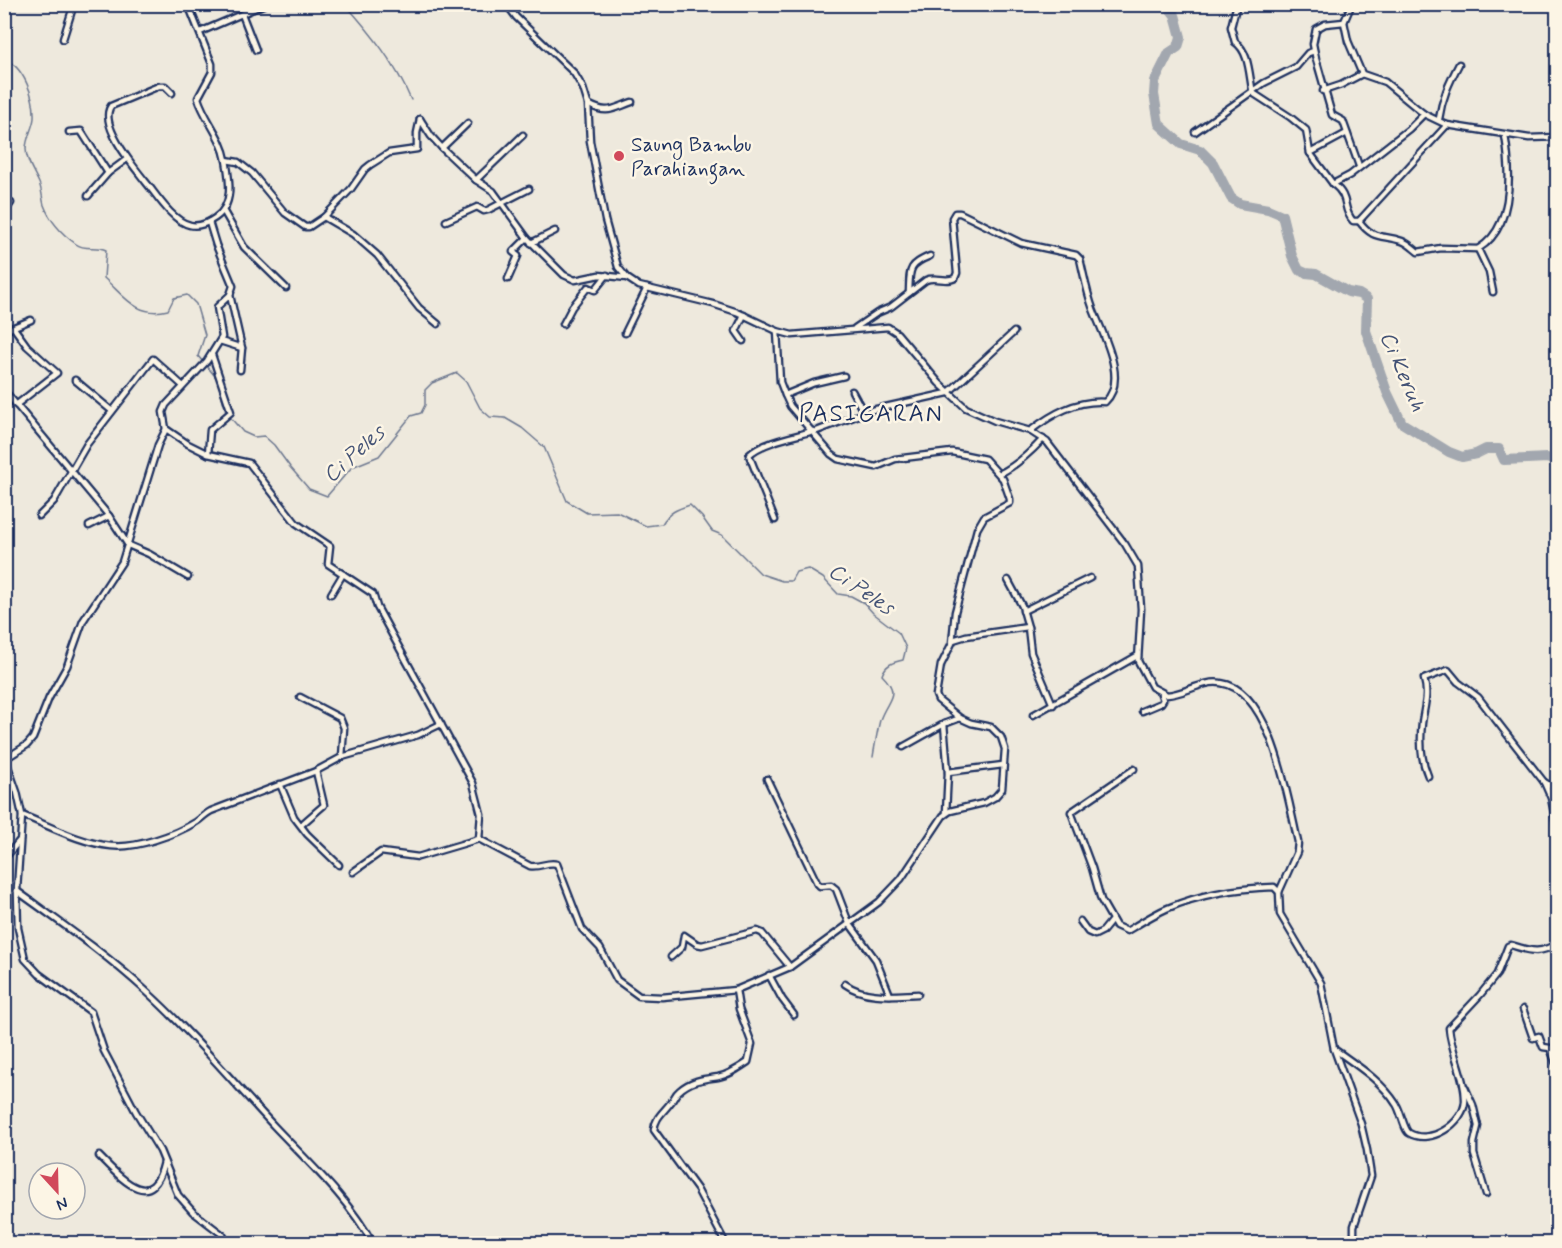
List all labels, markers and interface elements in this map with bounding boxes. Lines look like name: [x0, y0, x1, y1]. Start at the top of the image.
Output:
place label: Saung Bambu Parahiangan: [631, 131, 752, 185]
marker: Saung Bambu Parahiangan: [612, 149, 626, 163]
water label: Ci Keruh: [1373, 327, 1432, 416]
district label: PASIGARAN: [799, 399, 943, 430]
water label: Ci Peles: [318, 418, 393, 489]
water label: Ci Peles: [823, 557, 901, 623]
north arrow: [27, 1161, 87, 1221]
text: N: [53, 1192, 71, 1215]

